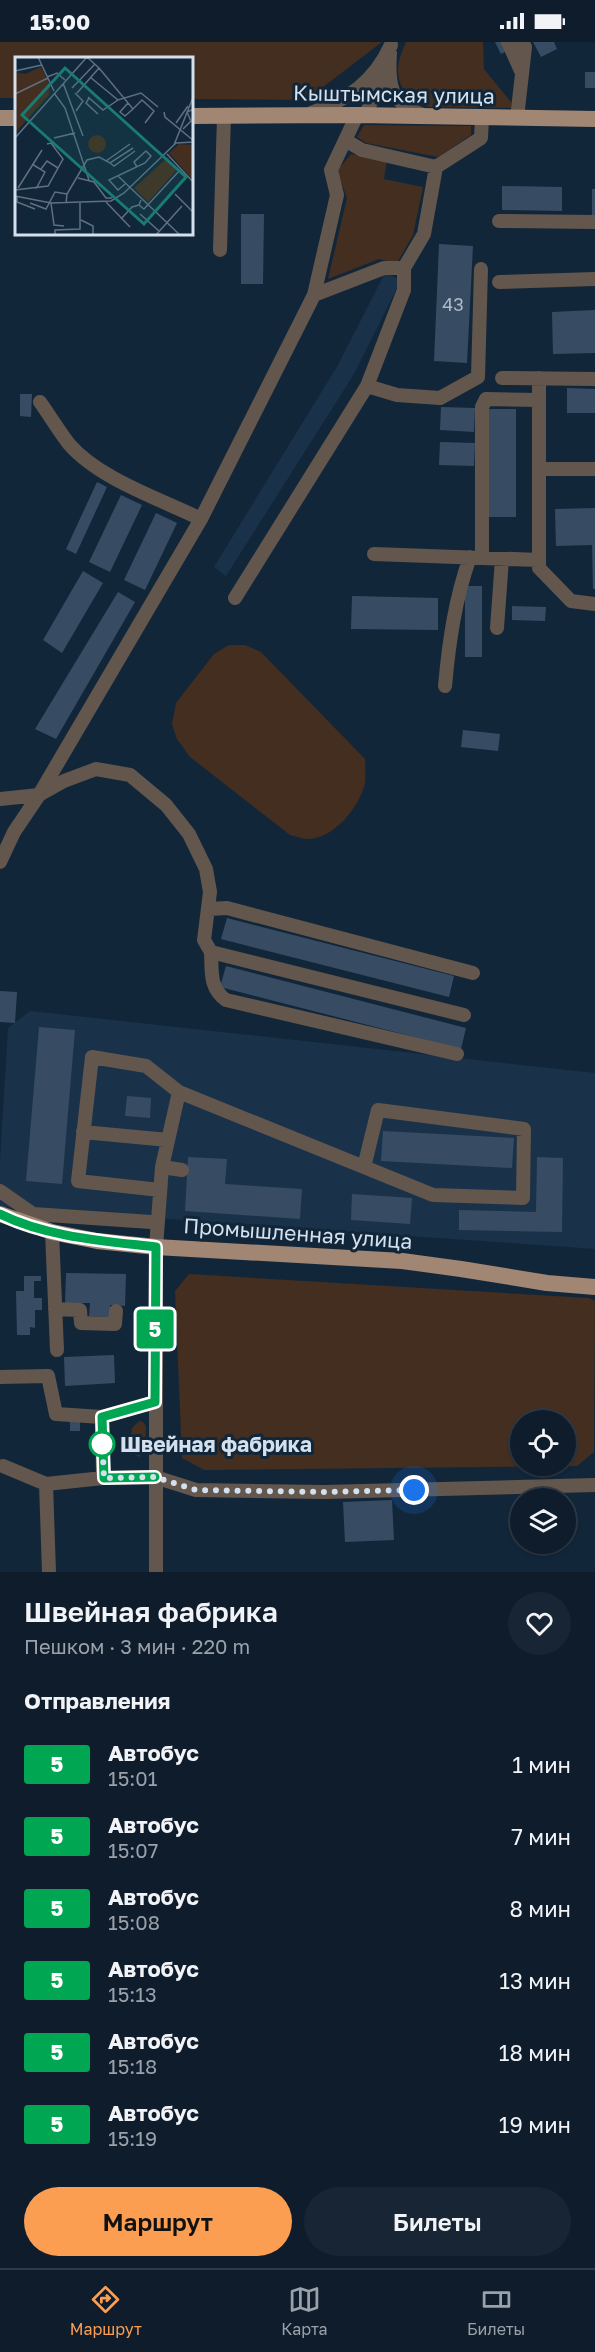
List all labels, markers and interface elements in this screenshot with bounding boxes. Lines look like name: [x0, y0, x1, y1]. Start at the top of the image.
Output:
text: 15:00: [30, 8, 90, 35]
inset map: [15, 57, 194, 236]
street label: Кыштымская улица: [293, 79, 495, 109]
house number: 43: [442, 293, 464, 315]
street label: Промышленная улица: [183, 1212, 413, 1254]
line badge: 5: [136, 1310, 174, 1348]
text: 5: [149, 1316, 161, 1342]
map controls: [510, 1410, 576, 1554]
button: locate: [510, 1410, 576, 1476]
marker: Швейная фабрика: [89, 1431, 115, 1457]
place label: Швейная фабрика: [120, 1431, 312, 1457]
your location: [399, 1475, 429, 1505]
button: layers: [510, 1488, 576, 1554]
button: heart: [508, 1592, 571, 1655]
text: Швейная фабрика: [24, 1595, 278, 1628]
text: Пешком · 3 мин · 220 m: [24, 1634, 250, 1658]
text: Отправления: [24, 1687, 170, 1714]
text: Автобус: [108, 1739, 199, 1766]
text: 5: [51, 1751, 63, 1777]
text: 1 мин: [512, 1751, 571, 1778]
text: 15:01: [108, 1766, 157, 1790]
text: Автобус: [108, 1811, 199, 1838]
text: 5: [51, 1823, 63, 1849]
text: 7 мин: [511, 1823, 571, 1850]
text: 15:07: [108, 1838, 158, 1862]
text: Автобус: [108, 1883, 199, 1910]
text: 5: [51, 1895, 63, 1921]
text: 8 мин: [509, 1895, 571, 1922]
text: 15:08: [108, 1910, 160, 1934]
text: Автобус: [108, 1955, 199, 1982]
text: 5: [51, 1967, 63, 1993]
text: 13 мин: [499, 1967, 571, 1994]
text: 15:13: [108, 1982, 157, 2006]
text: Автобус: [108, 2027, 199, 2054]
text: 5: [51, 2039, 63, 2065]
text: 18 мин: [499, 2039, 571, 2066]
text: 15:18: [108, 2054, 157, 2078]
text: Автобус: [108, 2099, 199, 2126]
text: 5: [51, 2111, 63, 2137]
text: 19 мин: [499, 2111, 571, 2138]
text: 15:19: [108, 2126, 157, 2150]
button: Маршрут: [24, 2187, 292, 2256]
button: Билеты: [304, 2187, 571, 2256]
tab: Маршрут: [70, 2283, 142, 2339]
tab: Карта: [281, 2283, 328, 2339]
tab: Билеты: [467, 2283, 525, 2339]

